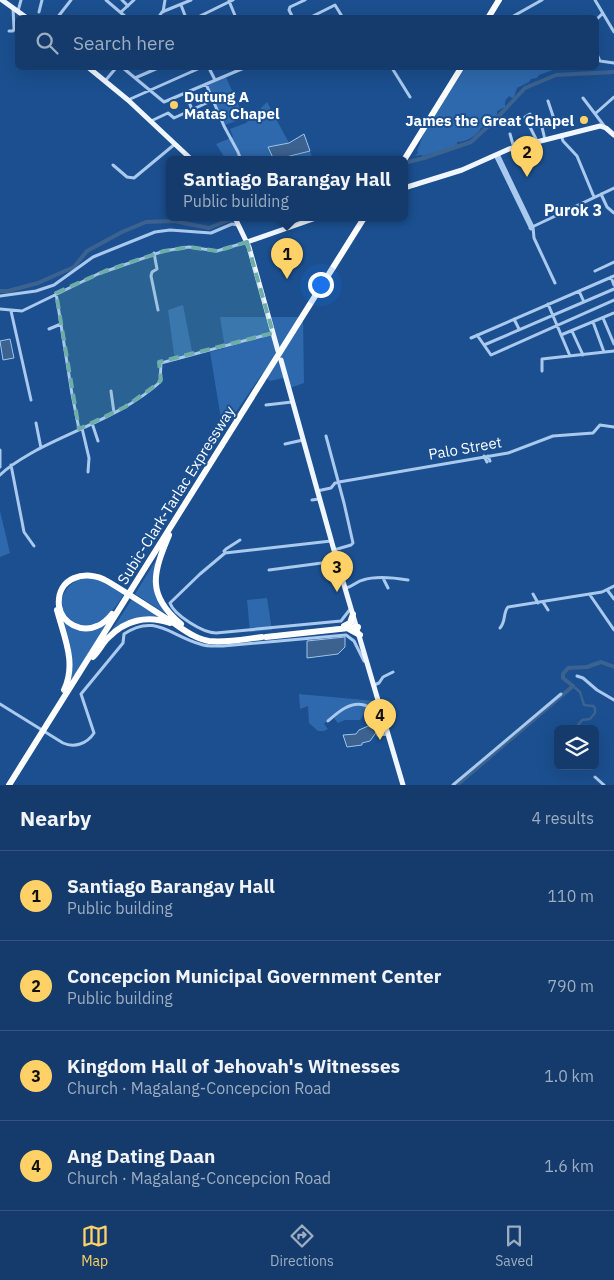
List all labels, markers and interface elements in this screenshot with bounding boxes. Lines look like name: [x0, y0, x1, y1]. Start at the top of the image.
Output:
search box: [15, 15, 599, 70]
icon: search: [33, 29, 61, 57]
text: Search here: [73, 31, 175, 55]
place label: Dutung A Matas Chapel: [184, 87, 280, 123]
marker: Dutung A Matas Chapel: [168, 99, 180, 111]
place label: James the Great Chapel: [405, 111, 574, 130]
marker: James the Great Chapel: [578, 114, 590, 126]
pin: 2: [511, 136, 543, 177]
popup: [166, 156, 408, 221]
text: Santiago Barangay Hall: [183, 167, 391, 191]
text: Public building: [183, 191, 289, 211]
district label: Purok 3: [544, 200, 602, 220]
pin: 1: [271, 238, 303, 279]
your location: [308, 272, 334, 298]
street label: Subic-Clark-Tarlac Expressway: [113, 402, 239, 588]
street label: Palo Street: [427, 432, 503, 464]
pin: 3: [321, 551, 353, 592]
pin: 4: [364, 699, 396, 740]
map controls: [554, 725, 599, 770]
button: layers: [554, 725, 599, 770]
text: Nearby: [20, 804, 91, 832]
text: 4 results: [531, 808, 594, 828]
text: Santiago Barangay Hall: [67, 874, 275, 898]
text: 1: [31, 886, 41, 906]
text: 110 m: [547, 886, 594, 906]
text: Public building: [67, 898, 173, 918]
text: Concepcion Municipal Government Center: [67, 964, 441, 988]
text: 2: [31, 976, 41, 996]
text: 790 m: [547, 976, 594, 996]
text: Public building: [67, 988, 173, 1008]
text: Kingdom Hall of Jehovah's Witnesses: [67, 1054, 400, 1078]
text: 3: [31, 1066, 41, 1086]
text: 1.0 km: [544, 1066, 594, 1086]
text: Church · Magalang-Concepcion Road: [67, 1078, 331, 1098]
text: Ang Dating Daan: [67, 1144, 215, 1168]
text: 4: [31, 1156, 41, 1176]
text: 1.6 km: [544, 1156, 594, 1176]
text: Church · Magalang-Concepcion Road: [67, 1168, 331, 1188]
tab: Map: [81, 1222, 109, 1270]
tab: Directions: [270, 1222, 334, 1270]
tab: Saved: [495, 1222, 533, 1270]

